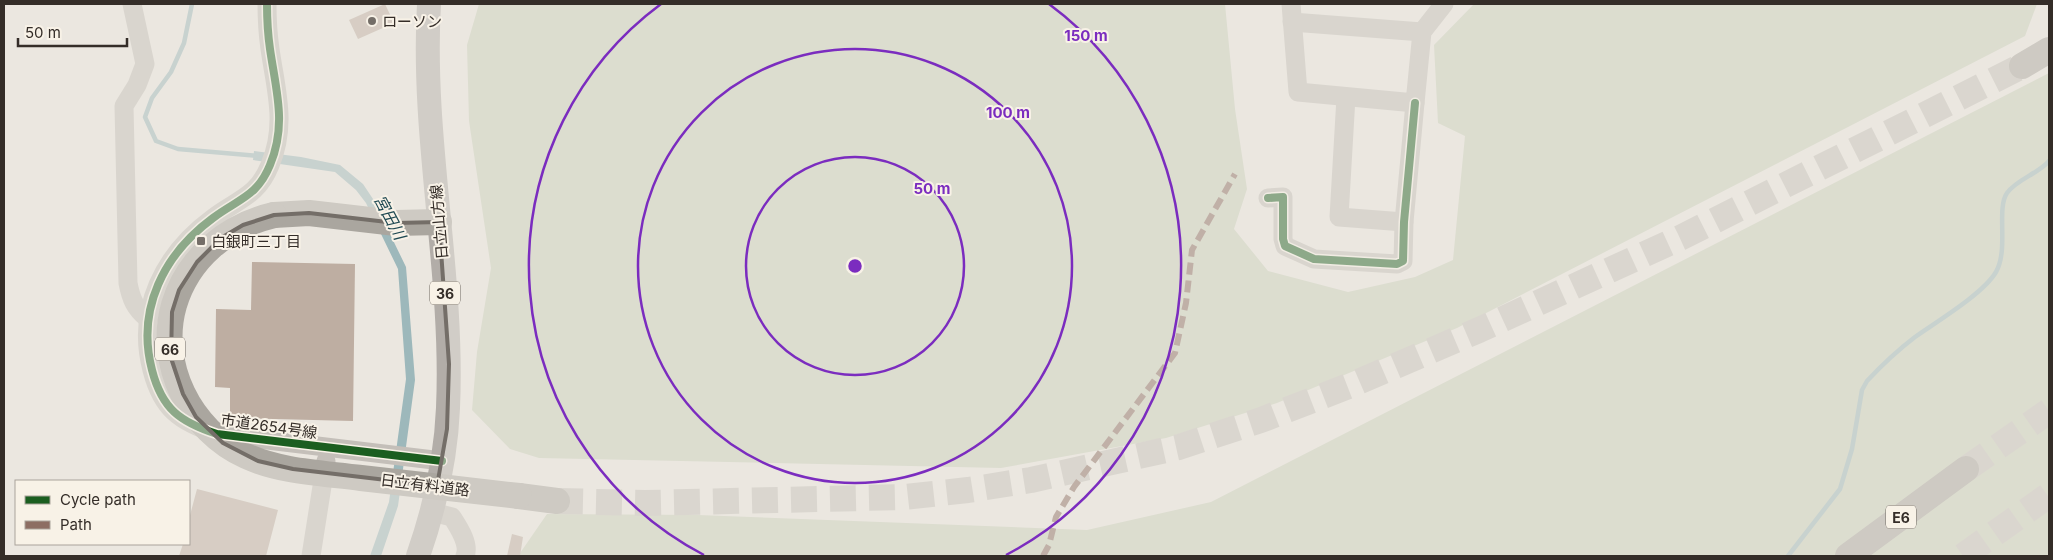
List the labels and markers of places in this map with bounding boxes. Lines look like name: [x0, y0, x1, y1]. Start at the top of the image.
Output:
place label: ローソン: [382, 12, 442, 31]
marker: ローソン: [366, 15, 378, 27]
place label: 白銀町三丁目: [211, 232, 301, 251]
marker: 白銀町三丁目: [195, 235, 207, 247]
centre of rings: [846, 257, 864, 275]

